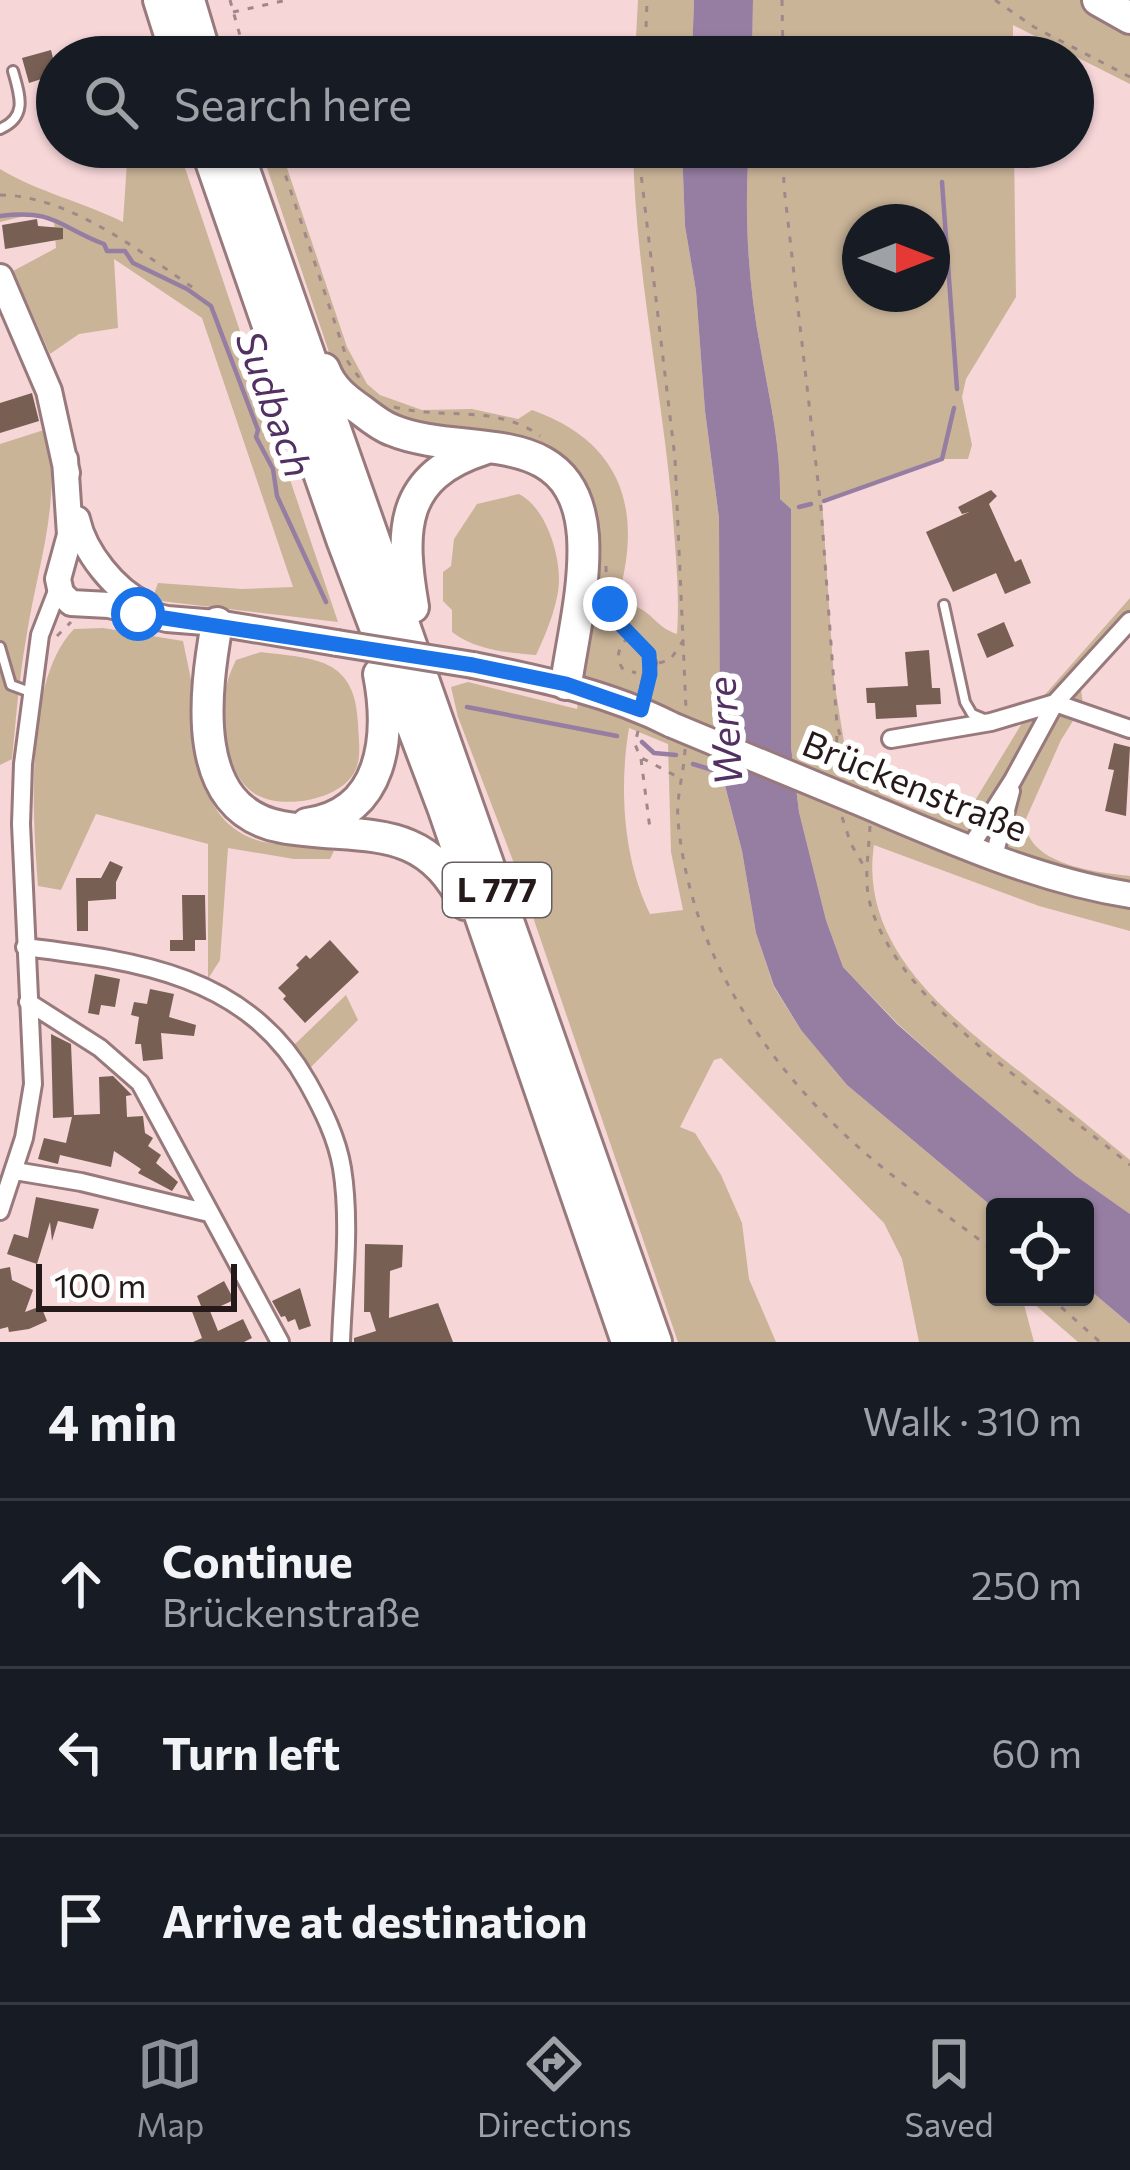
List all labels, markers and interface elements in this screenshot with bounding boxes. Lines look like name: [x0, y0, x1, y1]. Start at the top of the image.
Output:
search box: [36, 36, 1094, 168]
icon: search: [78, 69, 144, 135]
text: Search here: [174, 75, 412, 130]
north arrow: [842, 204, 950, 312]
water label: Sudbach: [227, 324, 324, 483]
route end: [583, 577, 637, 631]
route start: [111, 587, 165, 641]
water label: Werre: [695, 675, 751, 787]
street label: Brückenstraße: [797, 719, 1035, 849]
road number: L 777: [443, 863, 551, 917]
map controls: [986, 1198, 1094, 1306]
button: locate: [986, 1198, 1094, 1306]
scale bar: [36, 1258, 237, 1311]
text: 100 m: [54, 1264, 146, 1305]
text: 4 min: [48, 1389, 177, 1452]
text: Walk · 310 m: [863, 1396, 1082, 1444]
text: Continue: [162, 1532, 353, 1587]
icon: ahead: [48, 1551, 114, 1617]
text: 250 m: [971, 1560, 1082, 1608]
text: Brückenstraße: [162, 1587, 420, 1635]
icon: left: [48, 1719, 114, 1785]
text: Turn left: [162, 1724, 340, 1779]
text: 60 m: [991, 1728, 1082, 1776]
icon: arrive: [48, 1887, 114, 1953]
text: Arrive at destination: [162, 1892, 588, 1947]
tab: Map: [136, 2031, 204, 2144]
tab: Directions: [477, 2031, 632, 2144]
tab: Saved: [905, 2031, 994, 2144]

